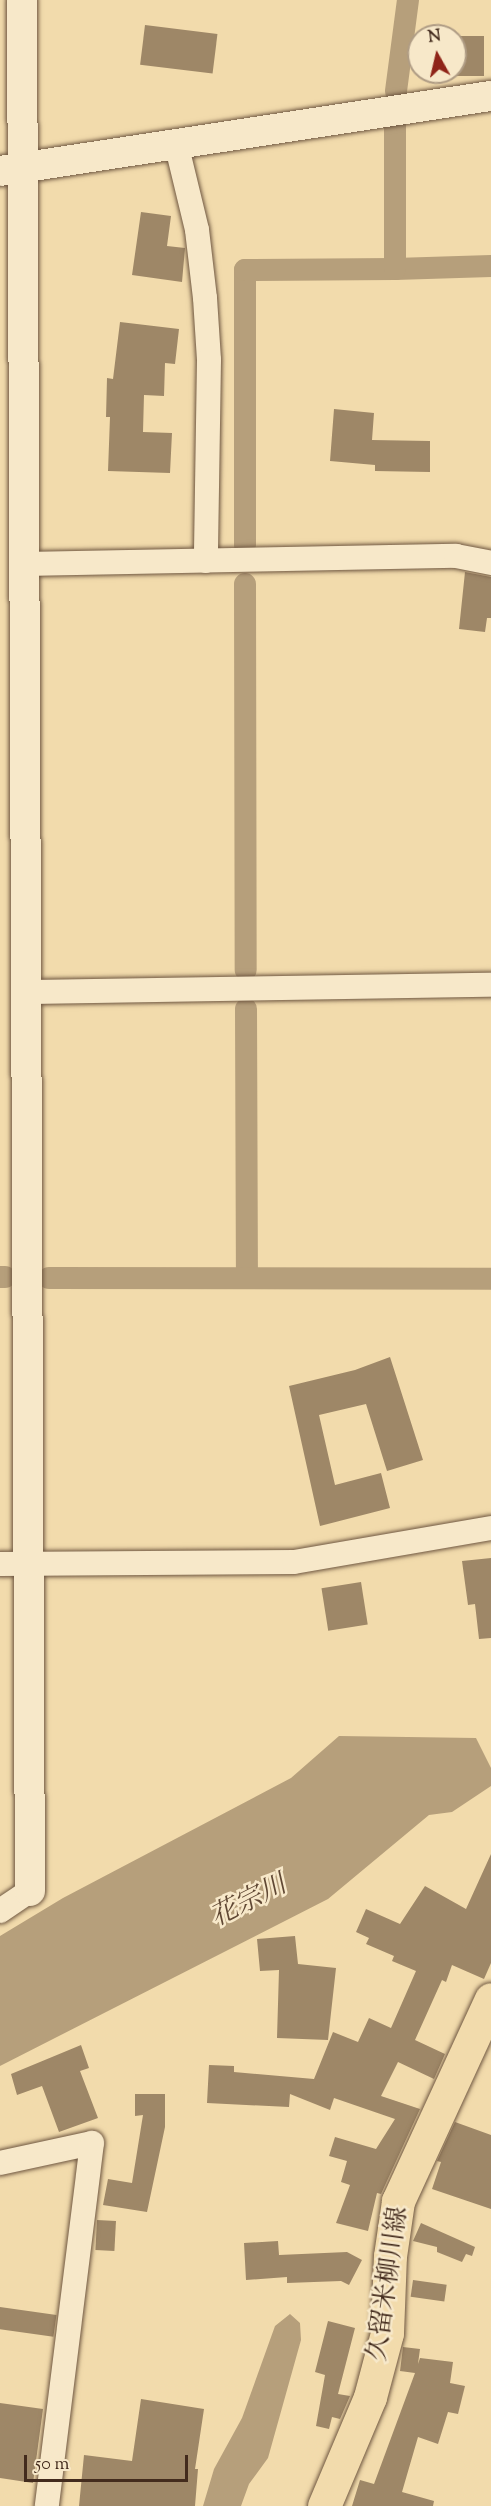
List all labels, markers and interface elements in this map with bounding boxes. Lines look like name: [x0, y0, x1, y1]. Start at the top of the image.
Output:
north arrow: [407, 24, 467, 84]
text: N: [427, 25, 443, 50]
water label: 花宗川: [206, 1869, 292, 1935]
street label: 久留米柳川線: [363, 2205, 415, 2363]
scale bar: [27, 2443, 190, 2481]
text: 50 m: [35, 2452, 69, 2478]

